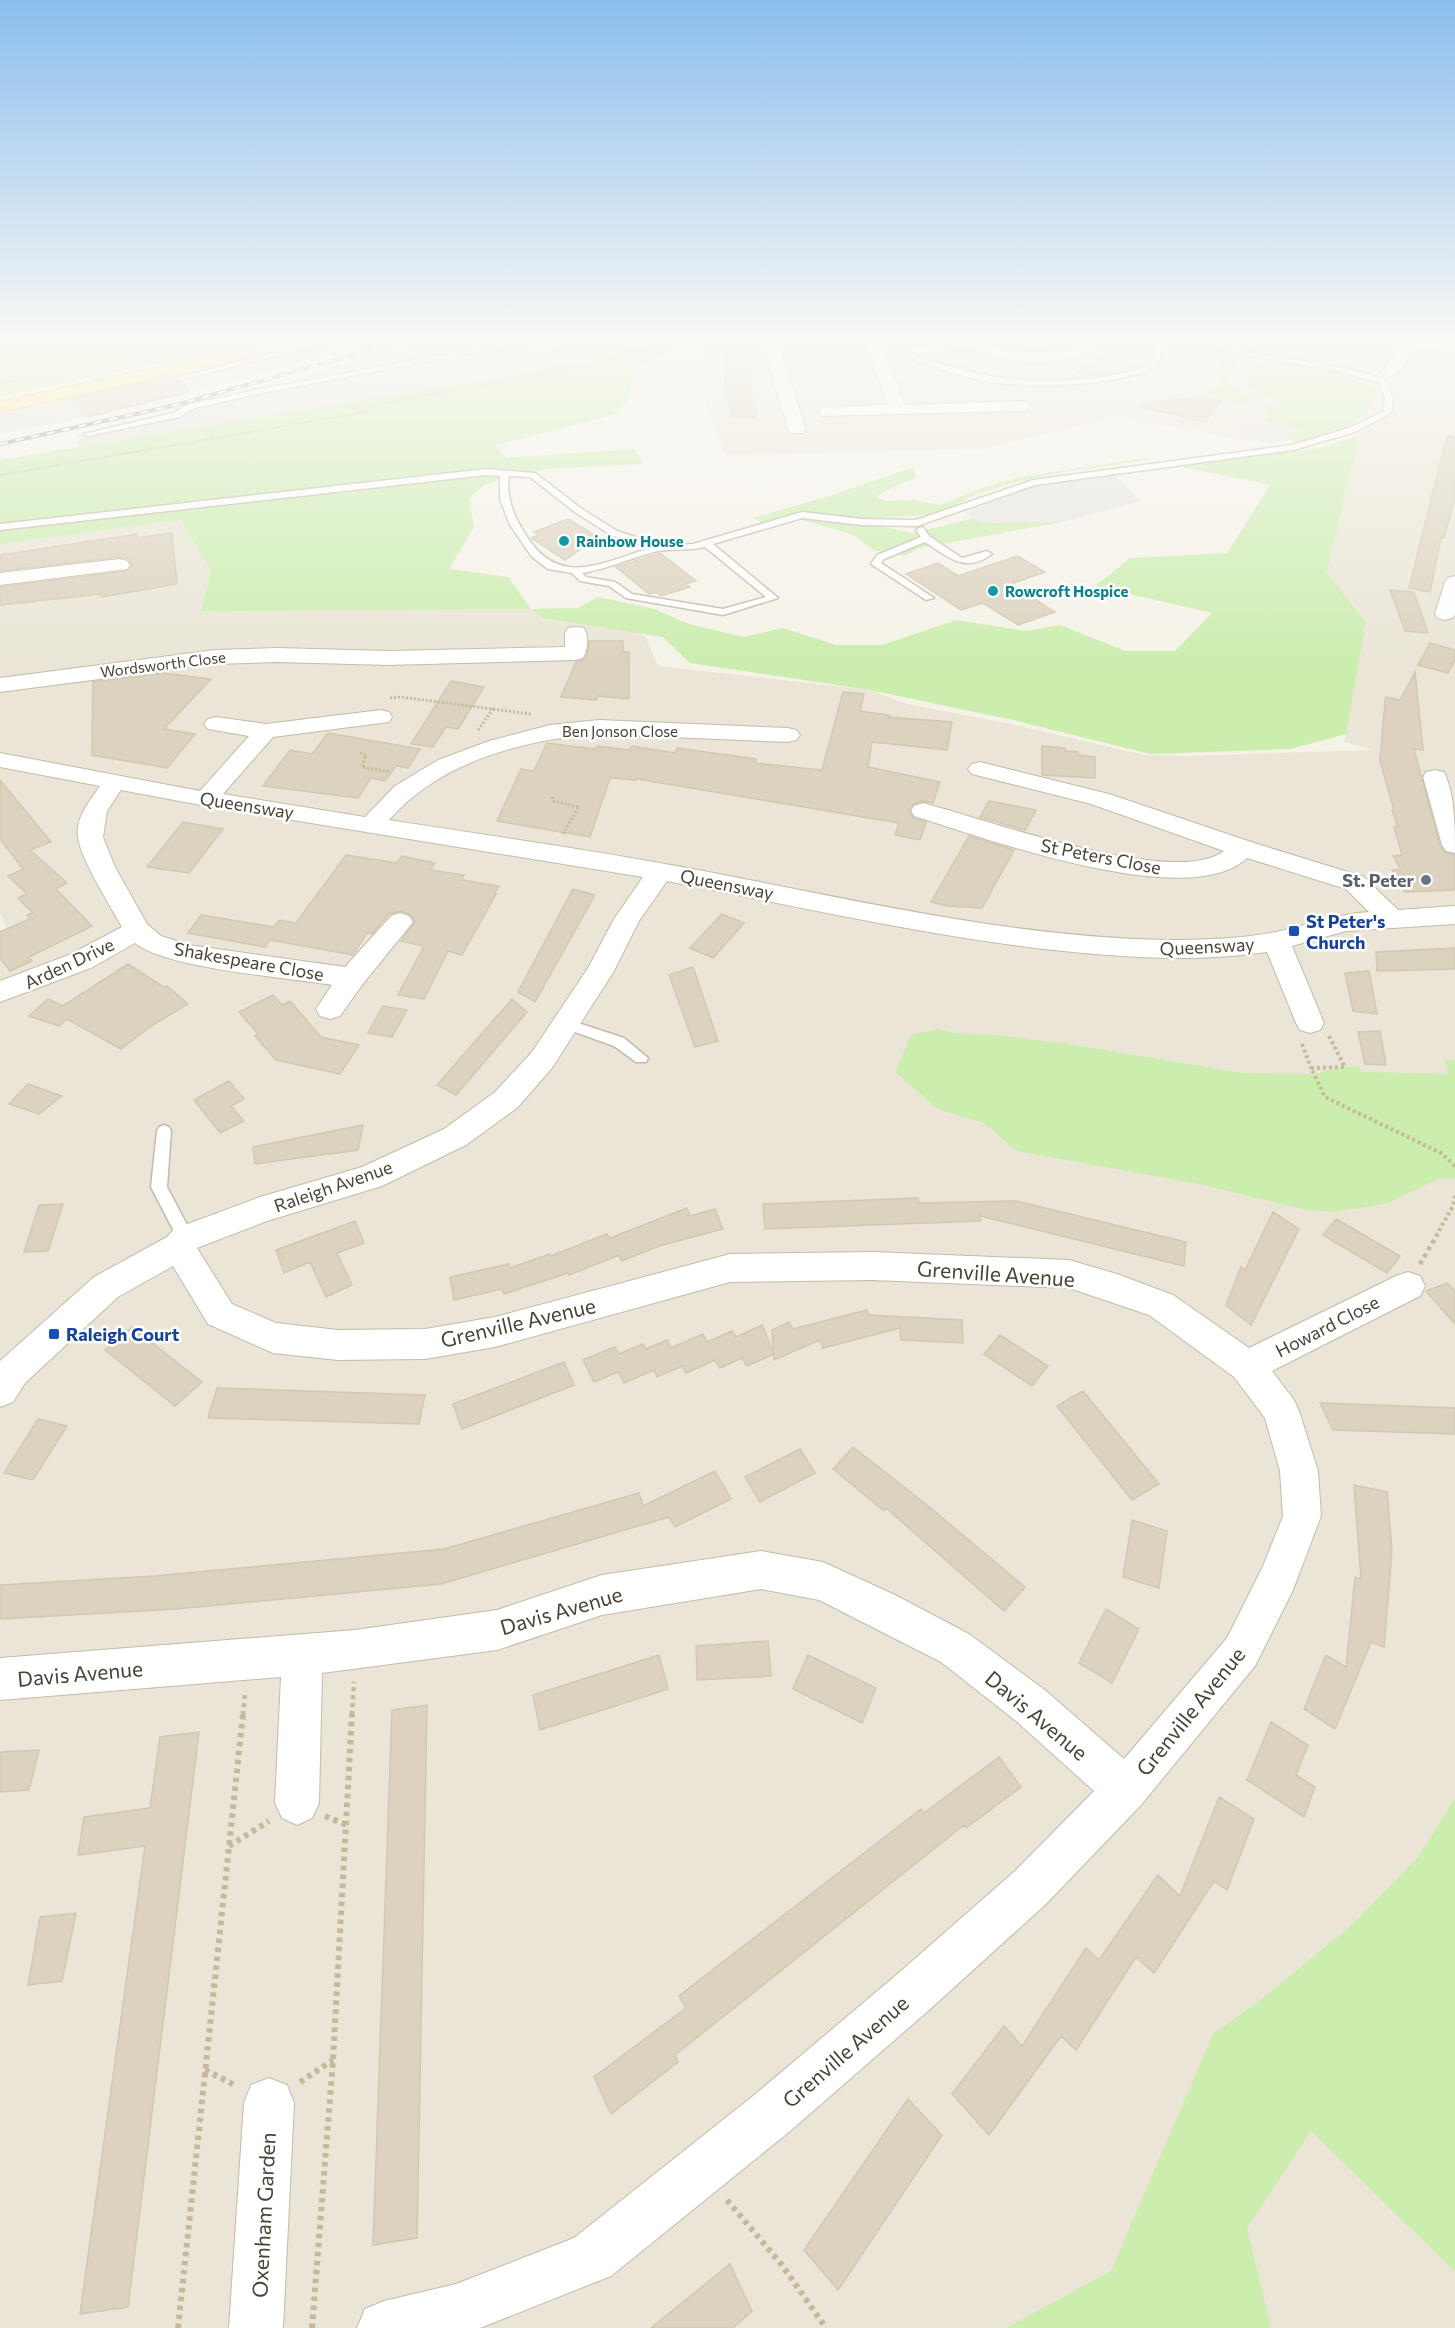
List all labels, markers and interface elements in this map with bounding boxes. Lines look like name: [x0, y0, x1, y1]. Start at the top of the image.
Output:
place label: Rainbow House: [576, 532, 684, 550]
marker: Rainbow House: [557, 534, 571, 548]
place label: Rowcroft Hospice: [1005, 582, 1128, 600]
marker: Rowcroft Hospice: [986, 584, 1000, 598]
street label: Wordsworth Close: [99, 647, 227, 681]
street label: Ben Jonson Close: [562, 722, 678, 740]
street label: Queensway: [198, 787, 296, 823]
street label: St Peters Close: [1039, 834, 1163, 878]
street label: Queensway: [678, 864, 776, 904]
place label: St. Peter: [1342, 869, 1415, 891]
marker: St. Peter: [1419, 873, 1433, 887]
place label: St Peter's Church: [1306, 910, 1385, 953]
marker: St Peter's Church: [1287, 924, 1301, 938]
street label: Arden Drive: [21, 933, 117, 993]
street label: Queensway: [1159, 933, 1255, 959]
street label: Shakespeare Close: [172, 937, 326, 985]
street label: Raleigh Avenue: [271, 1155, 395, 1217]
street label: Grenville Avenue: [916, 1255, 1076, 1291]
street label: Howard Close: [1271, 1290, 1383, 1362]
street label: Grenville Avenue: [438, 1292, 598, 1352]
place label: Raleigh Court: [66, 1323, 180, 1345]
marker: Raleigh Court: [47, 1327, 61, 1341]
street label: Davis Avenue: [497, 1581, 625, 1639]
street label: Grenville Avenue: [1130, 1642, 1250, 1780]
street label: Davis Avenue: [16, 1655, 144, 1691]
street label: Davis Avenue: [981, 1665, 1093, 1765]
street label: Grenville Avenue: [777, 1990, 913, 2112]
street label: Oxenham Garden: [246, 2132, 280, 2298]

